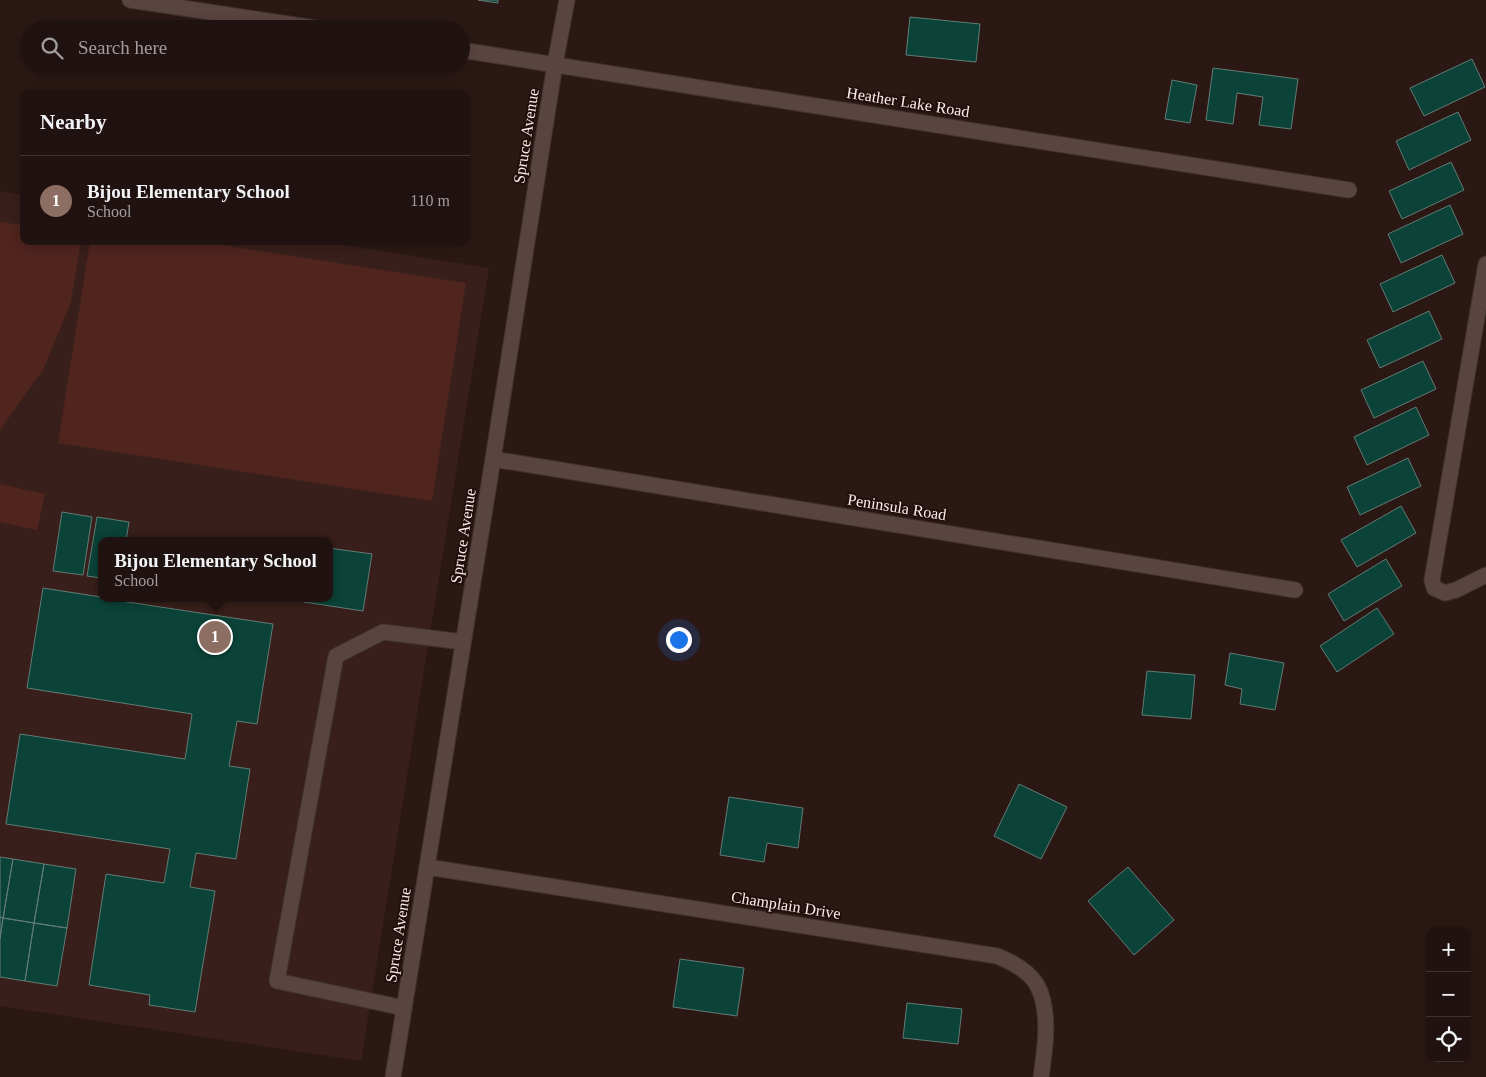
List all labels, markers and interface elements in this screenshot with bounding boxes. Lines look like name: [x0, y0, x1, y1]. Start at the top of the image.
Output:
search box: [20, 20, 470, 75]
icon: search: [38, 34, 66, 62]
text: Search here: [78, 37, 167, 58]
street label: Heather Lake Road: [845, 84, 971, 120]
street label: Spruce Avenue: [510, 87, 543, 185]
text: Nearby: [40, 110, 107, 134]
text: Bijou Elementary School: [87, 181, 290, 202]
text: 1: [52, 192, 60, 209]
text: 110 m: [410, 192, 450, 209]
text: School: [87, 203, 131, 220]
street label: Spruce Avenue: [447, 487, 480, 585]
street label: Peninsula Road: [846, 491, 948, 523]
popup: [98, 537, 333, 602]
text: Bijou Elementary School: [114, 550, 317, 571]
text: School: [114, 572, 159, 589]
pin: 1: [199, 618, 231, 656]
your location: [666, 627, 692, 653]
street label: Spruce Avenue: [382, 886, 415, 984]
street label: Champlain Drive: [730, 888, 842, 923]
map controls: [1426, 927, 1471, 1062]
button: +: [1426, 927, 1471, 972]
button: −: [1426, 972, 1471, 1017]
button: locate: [1426, 1017, 1471, 1062]

